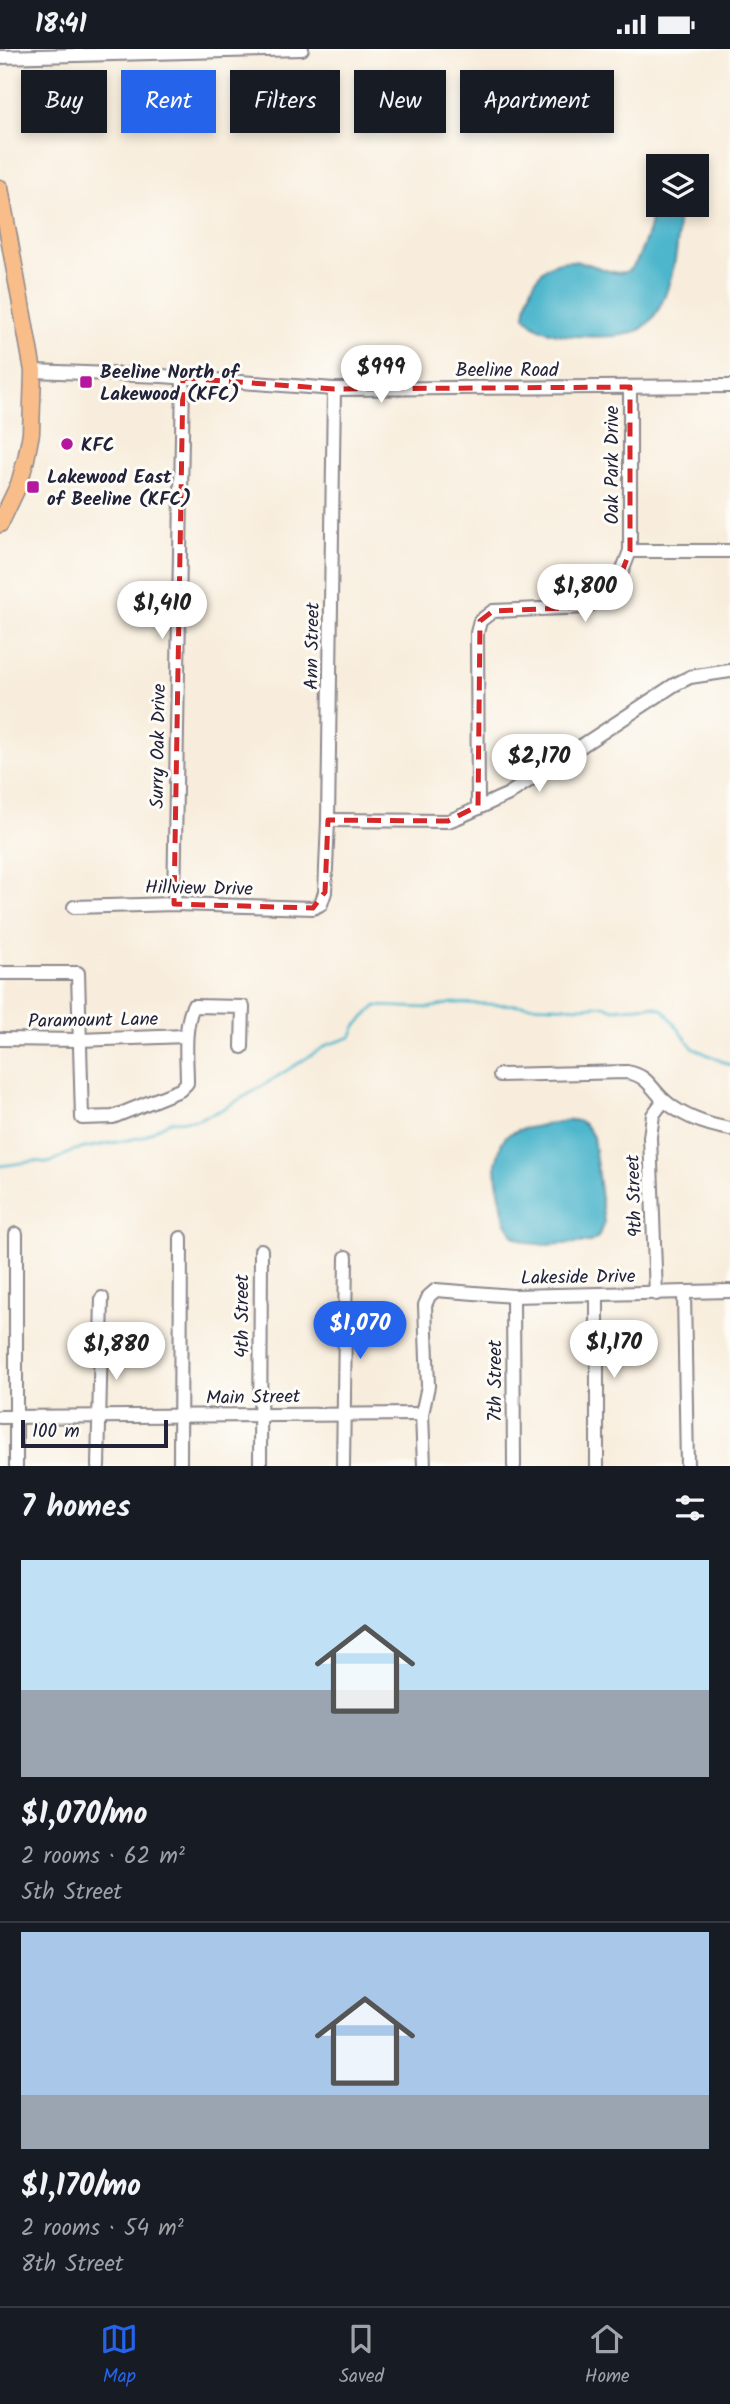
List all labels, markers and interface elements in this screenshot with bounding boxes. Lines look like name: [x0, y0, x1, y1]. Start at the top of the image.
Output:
text: 18:41: [35, 4, 87, 46]
chip: Buy: [21, 70, 107, 133]
chip: Rent: [121, 70, 216, 133]
chip: Filters: [230, 70, 340, 133]
chip: New: [354, 70, 446, 133]
chip: Apartment: [460, 70, 614, 133]
map controls: [646, 154, 709, 217]
button: layers: [646, 154, 709, 217]
pin: $999: [340, 345, 422, 405]
text: $999: [357, 350, 405, 386]
street label: Beeline Road: [456, 356, 559, 386]
place label: Beeline North of Lakewood (KFC): [100, 358, 240, 410]
marker: Beeline North of Lakewood (KFC): [78, 374, 94, 390]
street label: Oak Park Drive: [598, 405, 628, 524]
place label: KFC: [81, 431, 114, 461]
marker: KFC: [59, 436, 75, 452]
place label: Lakewood East of Beeline (KFC): [47, 463, 191, 515]
marker: Lakewood East of Beeline (KFC): [25, 479, 41, 495]
pin: $1,800: [528, 565, 642, 624]
text: $1,800: [553, 569, 617, 605]
pin: $1,410: [105, 581, 219, 641]
text: $1,410: [133, 586, 191, 622]
street label: Ann Street: [297, 601, 329, 690]
street label: Surry Oak Drive: [143, 683, 175, 809]
pin: $2,170: [482, 735, 596, 794]
text: $2,170: [508, 739, 570, 775]
street label: Hillview Drive: [145, 873, 254, 905]
street label: Paramount Lane: [28, 1005, 159, 1037]
street label: 9th Street: [619, 1153, 651, 1238]
street label: Lakeside Drive: [520, 1262, 636, 1294]
street label: 4th Street: [228, 1273, 258, 1358]
pin: $1,070: [303, 1301, 417, 1361]
text: $1,070: [329, 1306, 391, 1342]
pin: $1,170: [557, 1321, 671, 1380]
pin: $1,880: [59, 1323, 173, 1382]
text: $1,170: [586, 1325, 642, 1361]
text: $1,880: [83, 1327, 149, 1363]
street label: 7th Street: [481, 1339, 511, 1422]
street label: Main Street: [206, 1382, 301, 1414]
scale bar: [21, 1417, 168, 1449]
text: 100 m: [32, 1417, 80, 1447]
text: 7 homes: [21, 1484, 131, 1532]
icon: filters: [671, 1489, 709, 1527]
icon: home: [302, 1606, 428, 1732]
text: $1,070/mo: [21, 1791, 147, 1839]
text: 2 rooms · 62 m²: [21, 1839, 185, 1875]
text: 5th Street: [21, 1875, 122, 1911]
icon: home: [302, 1978, 428, 2104]
text: $1,170/mo: [21, 2163, 141, 2211]
text: 2 rooms · 54 m²: [21, 2211, 184, 2247]
text: 8th Street: [21, 2247, 124, 2283]
tab: Map: [100, 2320, 138, 2392]
tab: Saved: [339, 2320, 384, 2392]
tab: Home: [585, 2320, 630, 2392]

